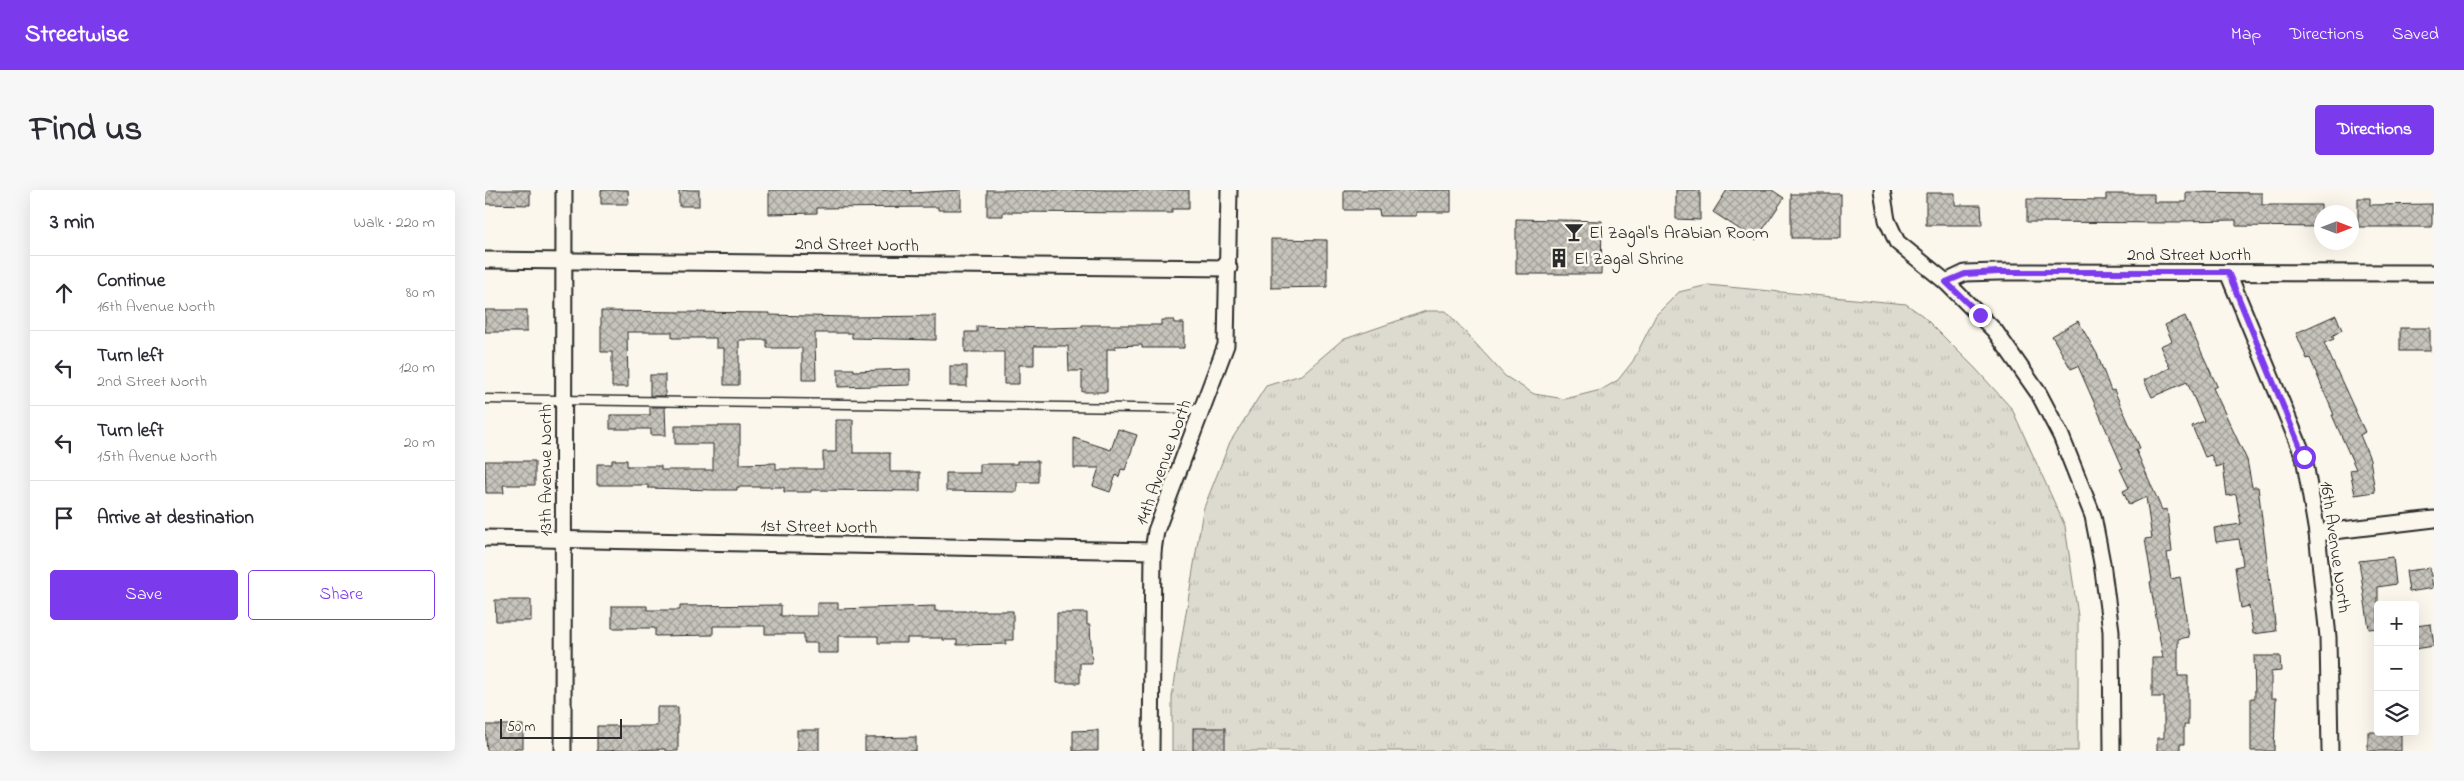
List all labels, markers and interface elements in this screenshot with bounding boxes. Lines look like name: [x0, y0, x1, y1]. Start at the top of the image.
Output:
text: Streetwise: [25, 18, 129, 53]
text: Map: [2231, 22, 2261, 48]
text: Directions: [2289, 22, 2364, 48]
text: Saved: [2392, 22, 2439, 48]
text: Find us: [30, 105, 142, 156]
button: Directions: [2315, 105, 2434, 155]
north arrow: [2314, 205, 2359, 250]
text: 3 min: [50, 208, 94, 238]
text: Walk · 220 m: [354, 211, 435, 235]
bar icon: El Zagal's Arabian Room: [1563, 221, 1585, 243]
place label: El Zagal's Arabian Room: [1589, 221, 1769, 248]
street label: 2nd Street North: [795, 232, 919, 260]
street label: 2nd Street North: [2127, 243, 2251, 269]
building icon: El Zagal Shrine: [1548, 247, 1570, 269]
place label: El Zagal Shrine: [1574, 247, 1685, 274]
text: Continue: [97, 268, 165, 295]
icon: ahead: [50, 279, 78, 307]
text: 80 m: [406, 281, 435, 305]
text: 16th Avenue North: [97, 295, 215, 319]
route end: [1969, 304, 1992, 327]
text: Turn left: [97, 343, 164, 370]
icon: left: [50, 354, 78, 382]
text: 120 m: [399, 356, 435, 380]
text: 2nd Street North: [97, 370, 207, 394]
street label: 14th Avenue North: [1130, 396, 1200, 529]
street label: 13th Avenue North: [534, 404, 560, 536]
text: Turn left: [97, 418, 164, 445]
icon: left: [50, 429, 78, 457]
text: 20 m: [404, 431, 435, 455]
text: 15th Avenue North: [97, 445, 217, 469]
route start: [2293, 446, 2316, 469]
street label: 16th Avenue North: [2312, 480, 2356, 615]
icon: arrive: [50, 504, 78, 532]
text: Arrive at destination: [97, 505, 254, 532]
street label: 1st Street North: [760, 514, 878, 542]
button: Save: [50, 570, 238, 620]
button: Share: [248, 570, 435, 620]
map controls: [2374, 601, 2419, 736]
button: +: [2374, 601, 2419, 646]
button: −: [2374, 646, 2419, 691]
button: layers: [2374, 691, 2419, 736]
scale bar: [500, 716, 623, 739]
text: 50 m: [507, 717, 535, 738]

